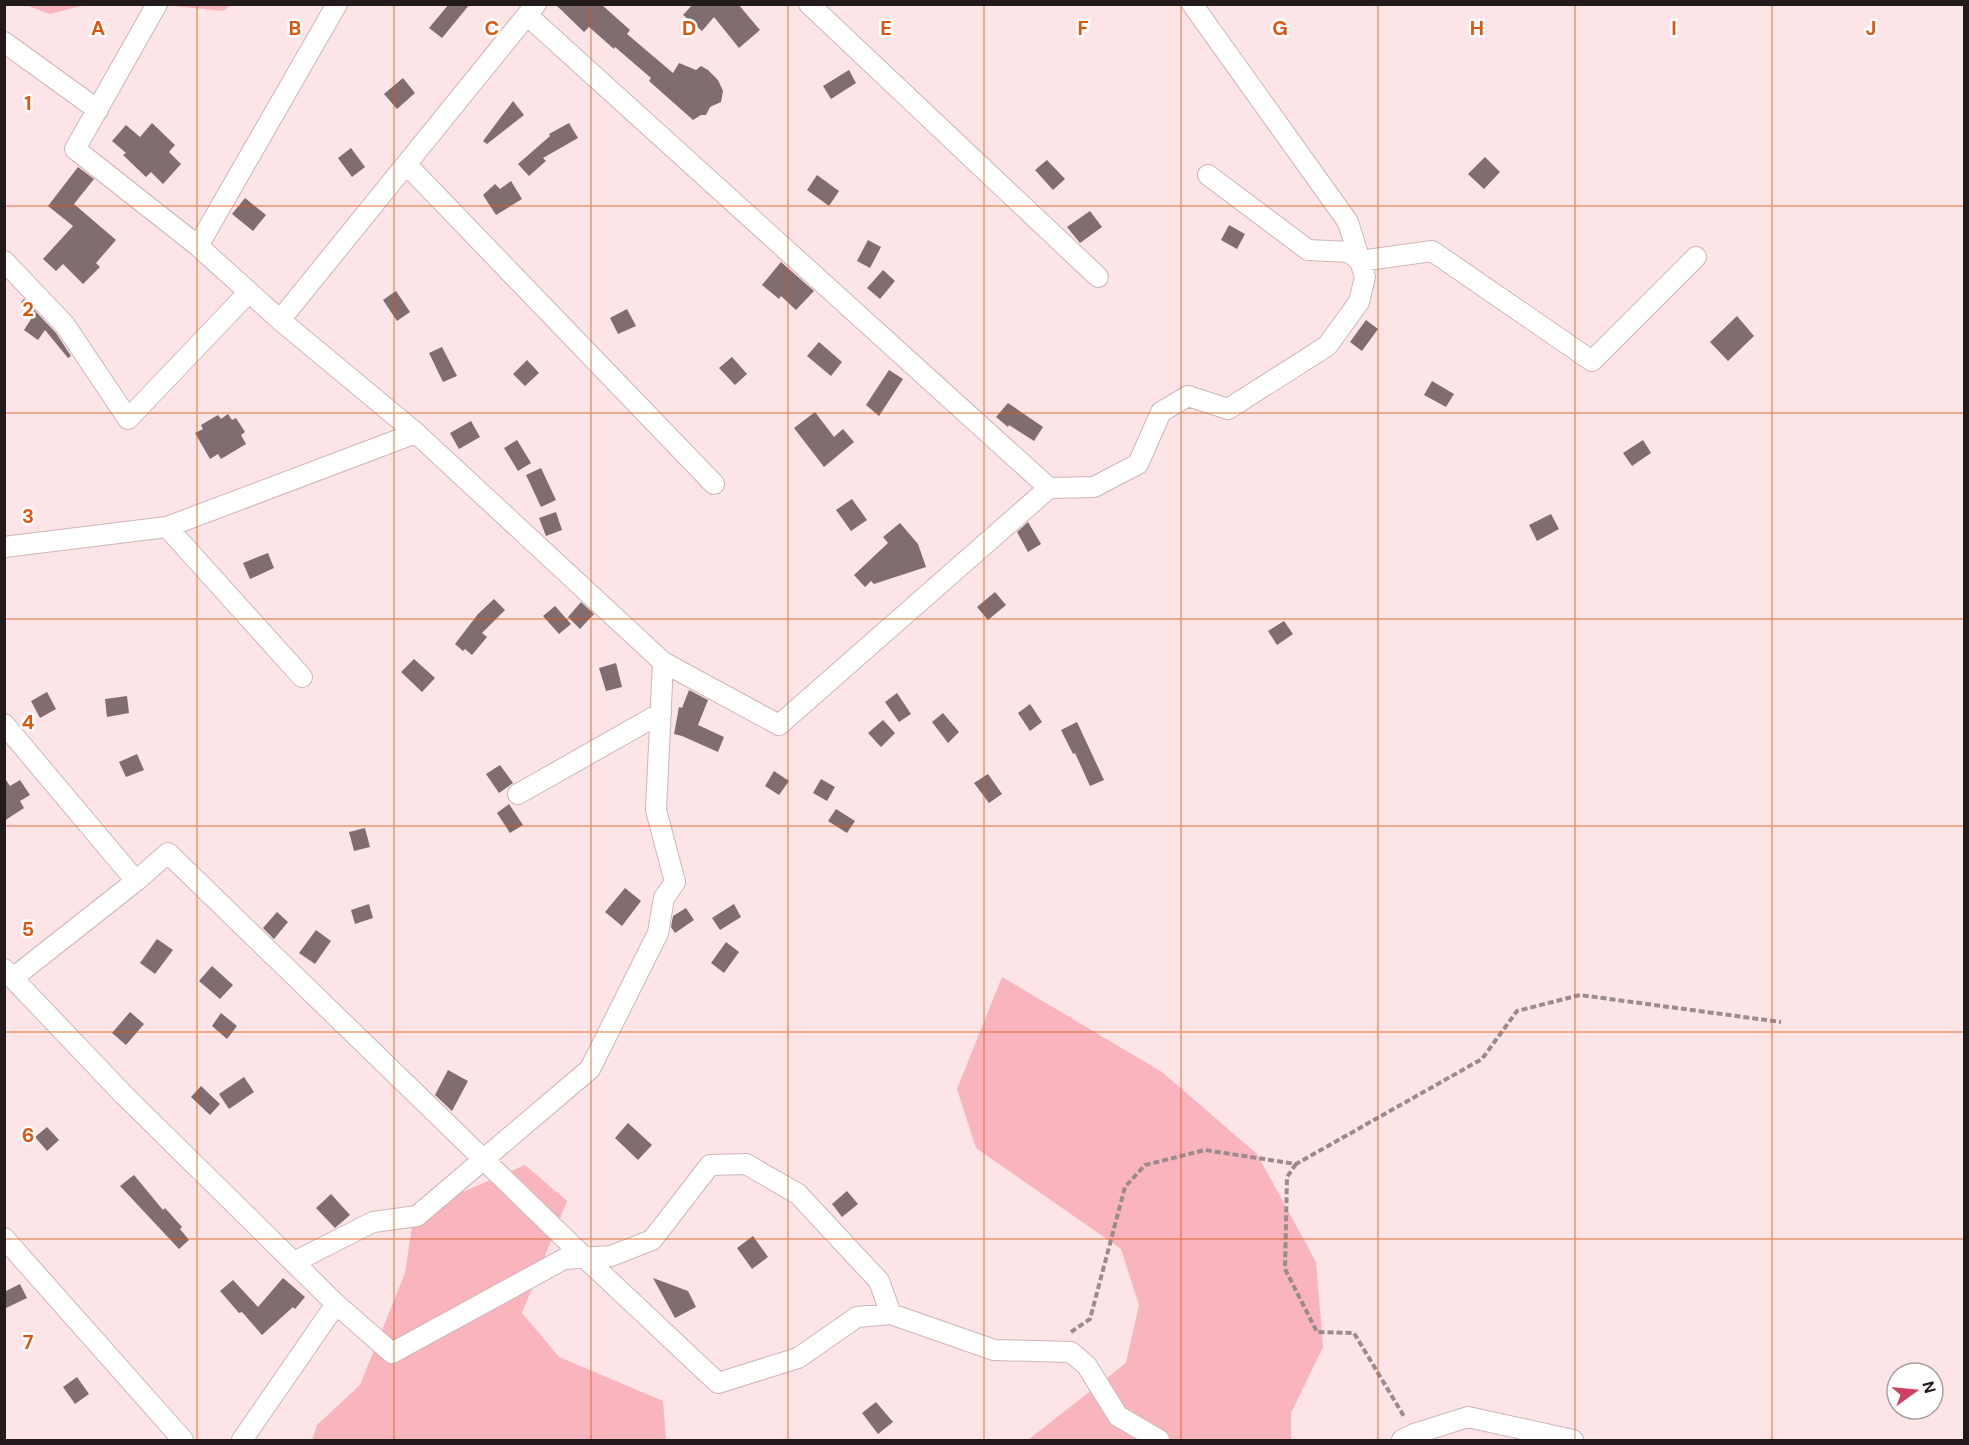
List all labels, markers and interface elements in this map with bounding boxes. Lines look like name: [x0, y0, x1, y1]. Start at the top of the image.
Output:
text: A: [91, 15, 105, 41]
text: B: [289, 15, 301, 41]
text: C: [485, 15, 499, 41]
text: D: [682, 15, 696, 41]
text: E: [880, 15, 892, 41]
text: F: [1077, 15, 1089, 41]
text: G: [1272, 15, 1288, 41]
text: H: [1470, 15, 1484, 41]
text: I: [1671, 15, 1677, 41]
text: J: [1866, 15, 1876, 41]
text: 1: [24, 90, 32, 116]
text: 2: [22, 296, 34, 322]
text: 3: [22, 503, 34, 529]
text: 4: [22, 709, 35, 735]
text: 5: [22, 916, 34, 942]
text: 6: [22, 1122, 34, 1148]
text: 7: [23, 1329, 34, 1355]
north arrow: [1885, 1361, 1945, 1421]
text: N: [1917, 1379, 1941, 1396]

